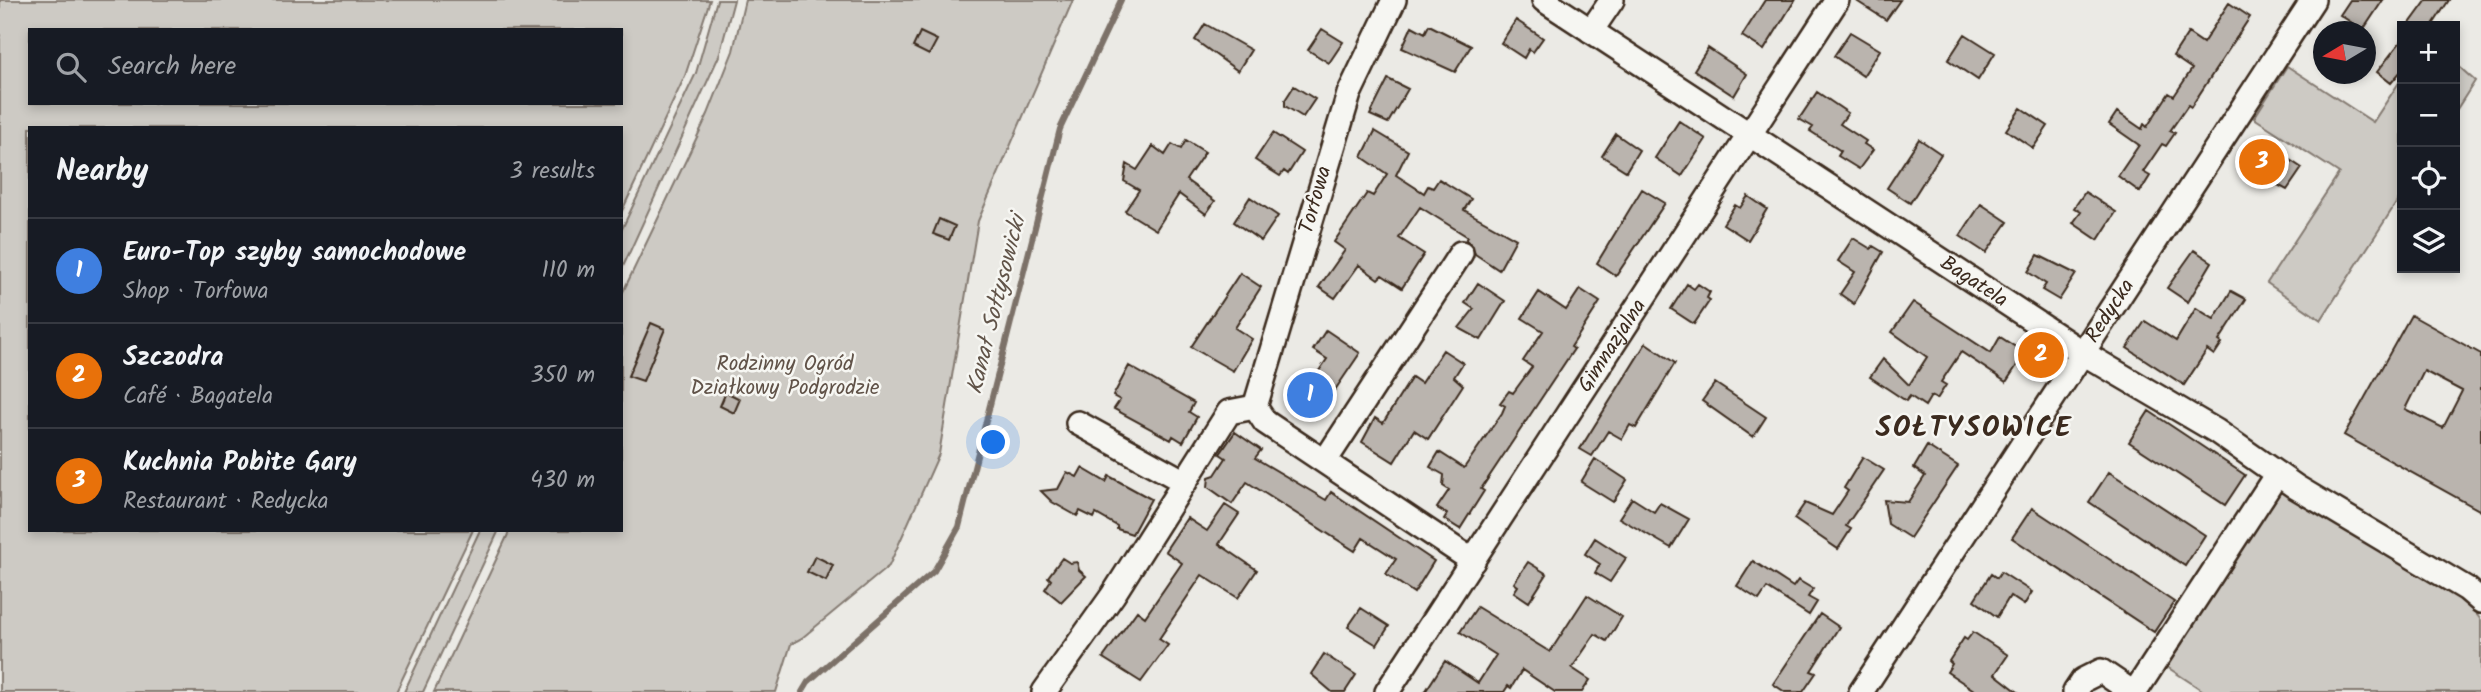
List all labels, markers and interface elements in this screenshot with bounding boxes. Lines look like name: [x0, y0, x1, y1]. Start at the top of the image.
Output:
north arrow: [2313, 21, 2376, 84]
map controls: [2397, 21, 2460, 273]
button: +: [2397, 21, 2460, 84]
search box: [28, 28, 623, 105]
text: Search here: [108, 46, 236, 88]
icon: search: [52, 48, 90, 86]
button: −: [2397, 84, 2460, 147]
pin: 3: [2239, 136, 2285, 188]
button: locate: [2397, 147, 2460, 210]
text: Nearby: [56, 148, 148, 196]
text: 3 results: [509, 154, 595, 190]
street label: Torfowa: [1291, 162, 1341, 238]
water label: Kanał Sołtysowicki: [957, 207, 1038, 398]
button: layers: [2397, 210, 2460, 273]
text: Euro-Top szyby samochodowe: [123, 232, 466, 274]
street label: Bagatela: [1933, 247, 2015, 316]
text: 1: [76, 253, 82, 289]
text: 110 m: [542, 253, 595, 289]
street label: Redycka: [2077, 272, 2143, 350]
text: Shop · Torfowa: [123, 274, 269, 310]
street label: Gimnazjalna: [1569, 292, 1655, 399]
pin: 2: [2018, 329, 2064, 381]
text: Szczodra: [123, 337, 224, 379]
park label: Rodzinny Ogród Działkowy Podgrodzie: [691, 348, 880, 405]
text: 2: [72, 358, 86, 394]
text: 350 m: [530, 358, 595, 394]
pin: 1: [1287, 369, 1333, 421]
text: Café · Bagatela: [123, 379, 273, 415]
district label: SOŁTYSOWICE: [1875, 406, 2073, 451]
your location: [976, 425, 1010, 459]
text: Kuchnia Pobite Gary: [123, 442, 357, 484]
text: 3: [73, 463, 85, 499]
text: 430 m: [530, 463, 595, 499]
text: Restaurant · Redycka: [123, 484, 329, 520]

